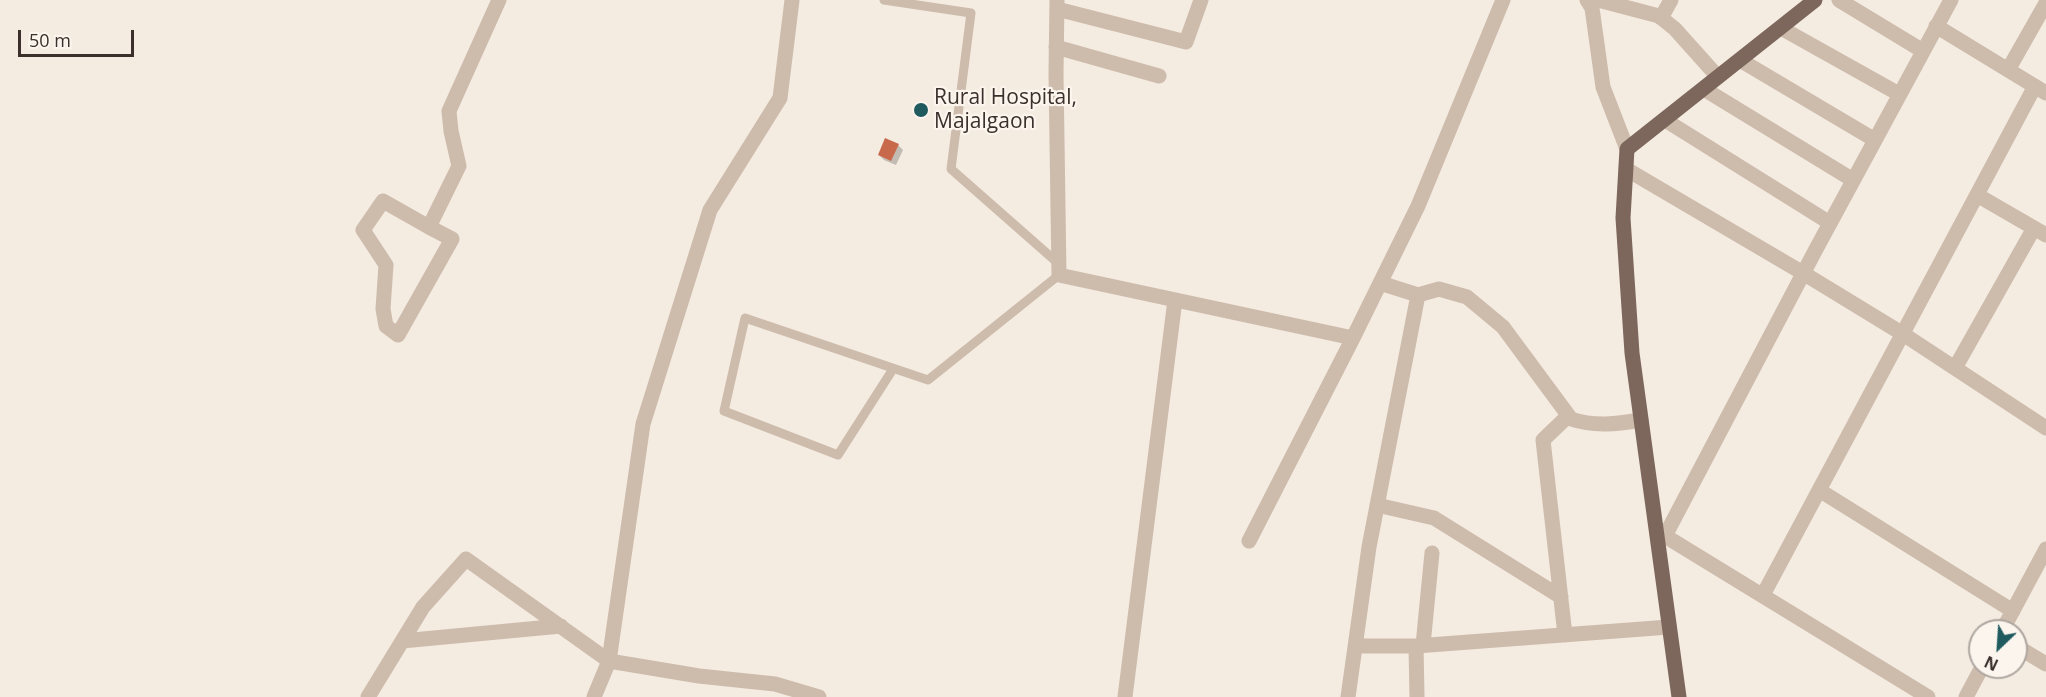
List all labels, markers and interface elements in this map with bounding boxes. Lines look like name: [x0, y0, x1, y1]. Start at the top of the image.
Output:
scale bar: [21, 18, 136, 56]
text: 50 m: [29, 28, 71, 52]
place label: Rural Hospital, Majalgaon: [934, 85, 1077, 135]
marker: Rural Hospital, Majalgaon: [912, 101, 930, 119]
north arrow: [1968, 619, 2028, 679]
text: N: [1981, 651, 2002, 676]

